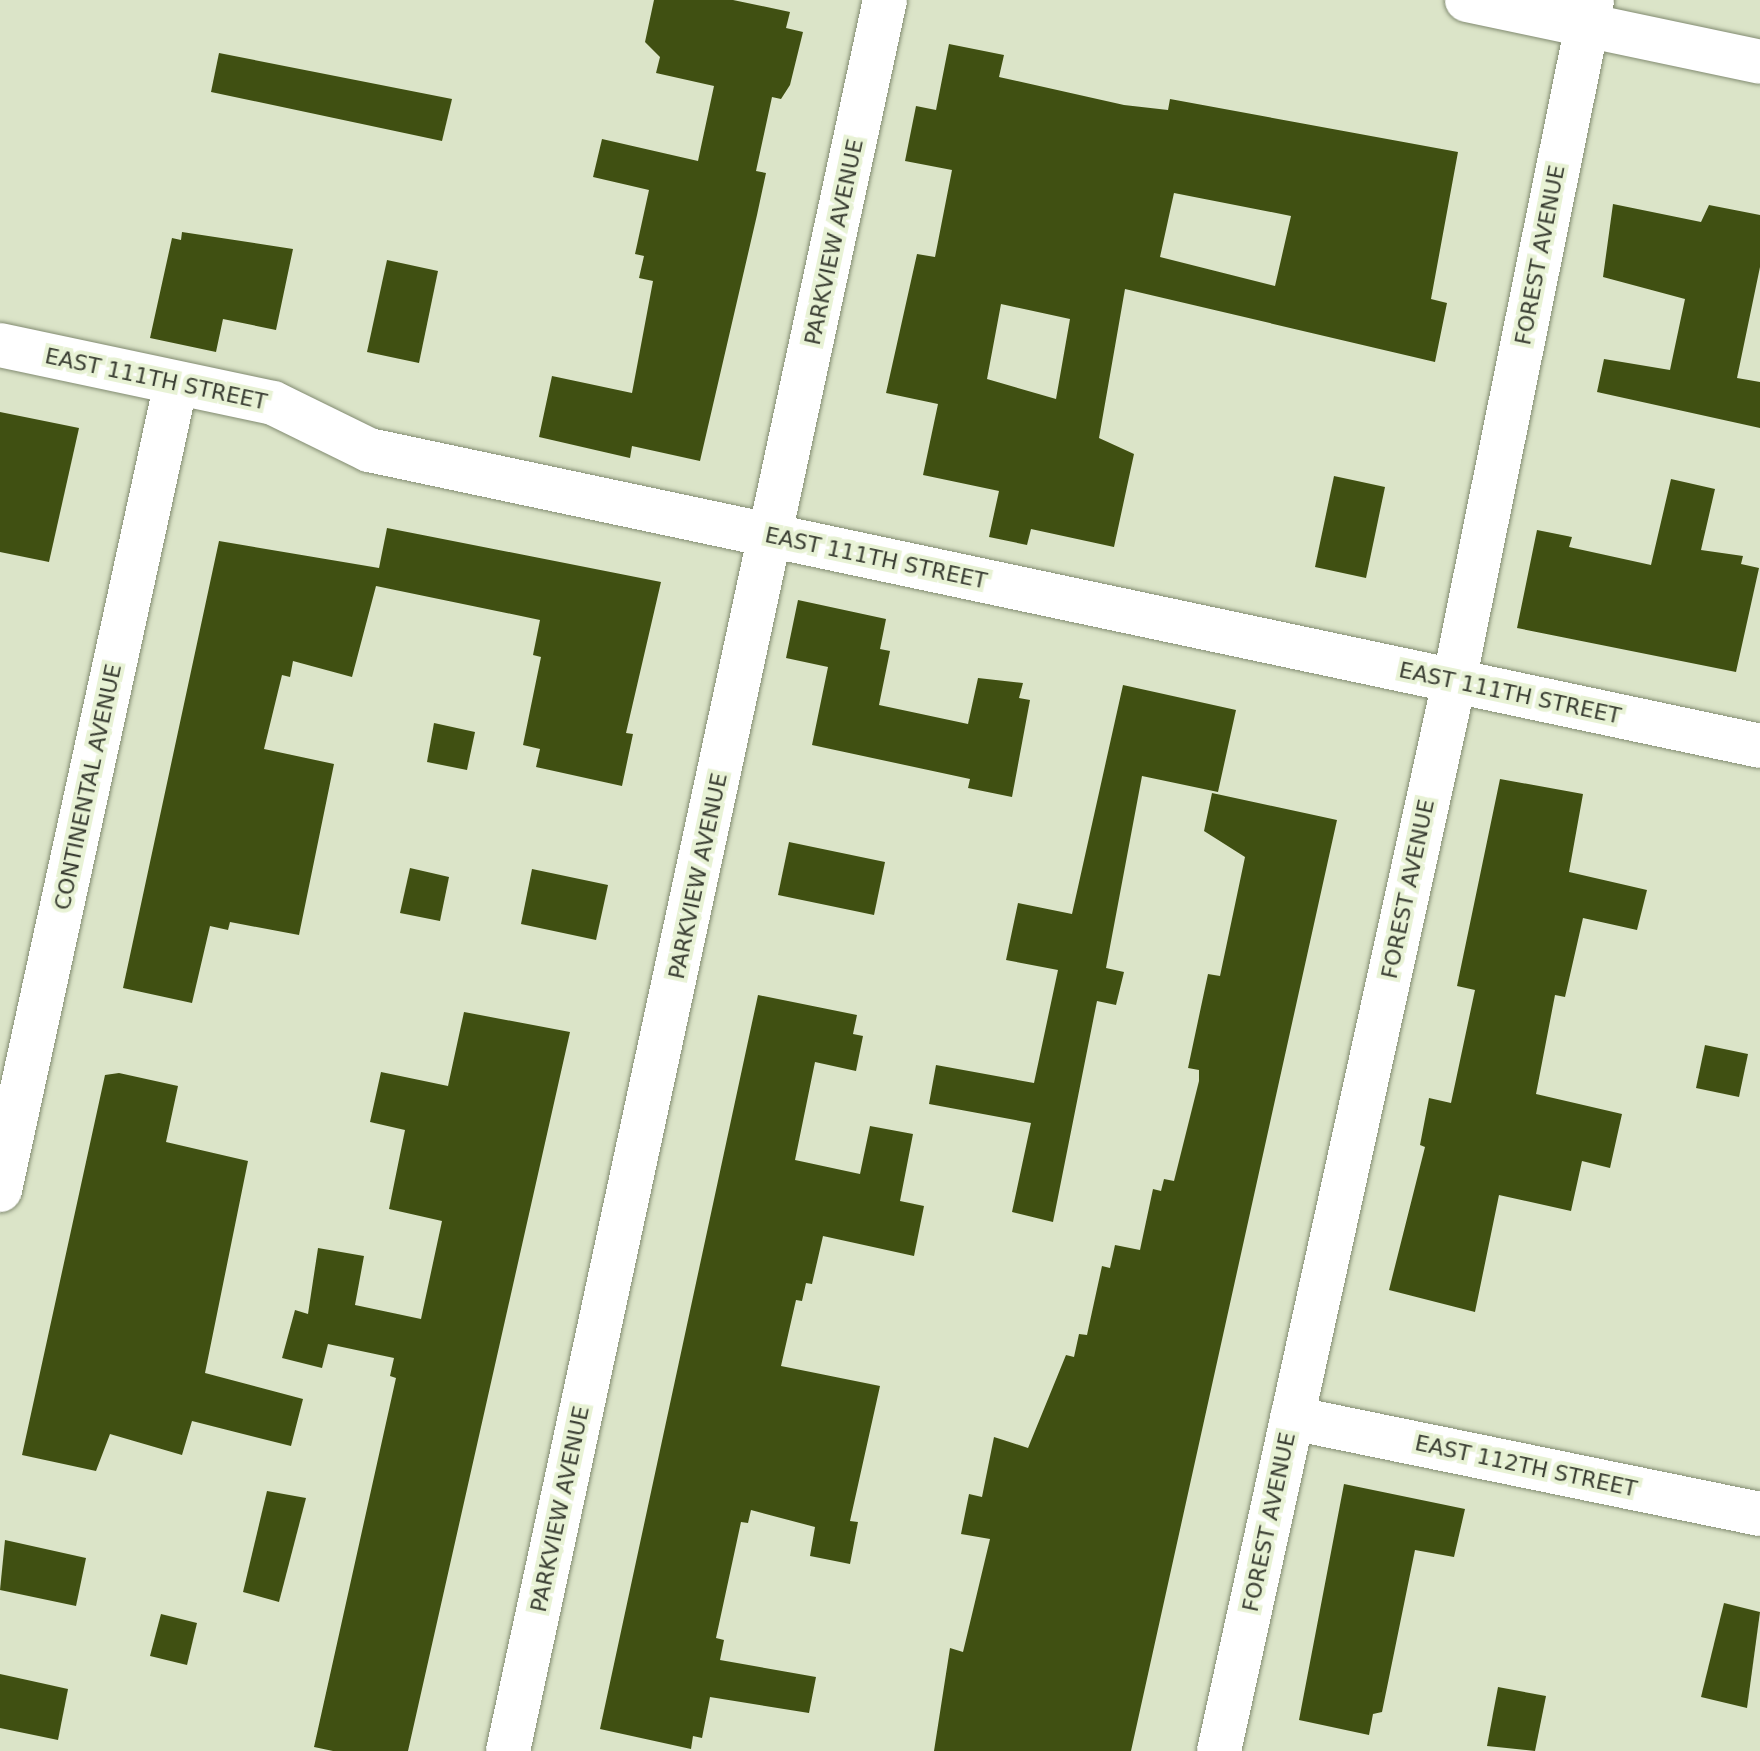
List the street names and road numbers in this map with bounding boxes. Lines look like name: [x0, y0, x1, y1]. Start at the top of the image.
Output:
street label: PARKVIEW AVENUE: [799, 137, 869, 347]
street label: FOREST AVENUE: [1510, 163, 1570, 347]
street label: EAST 111TH STREET: [43, 343, 269, 415]
street label: EAST 111TH STREET: [763, 522, 989, 594]
street label: EAST 111TH STREET: [1397, 657, 1623, 729]
street label: CONTINENTAL AVENUE: [49, 662, 127, 912]
street label: PARKVIEW AVENUE: [663, 771, 733, 981]
street label: FOREST AVENUE: [1376, 797, 1440, 981]
street label: PARKVIEW AVENUE: [525, 1404, 595, 1614]
street label: FOREST AVENUE: [1237, 1430, 1301, 1614]
street label: EAST 112TH STREET: [1413, 1430, 1639, 1502]

